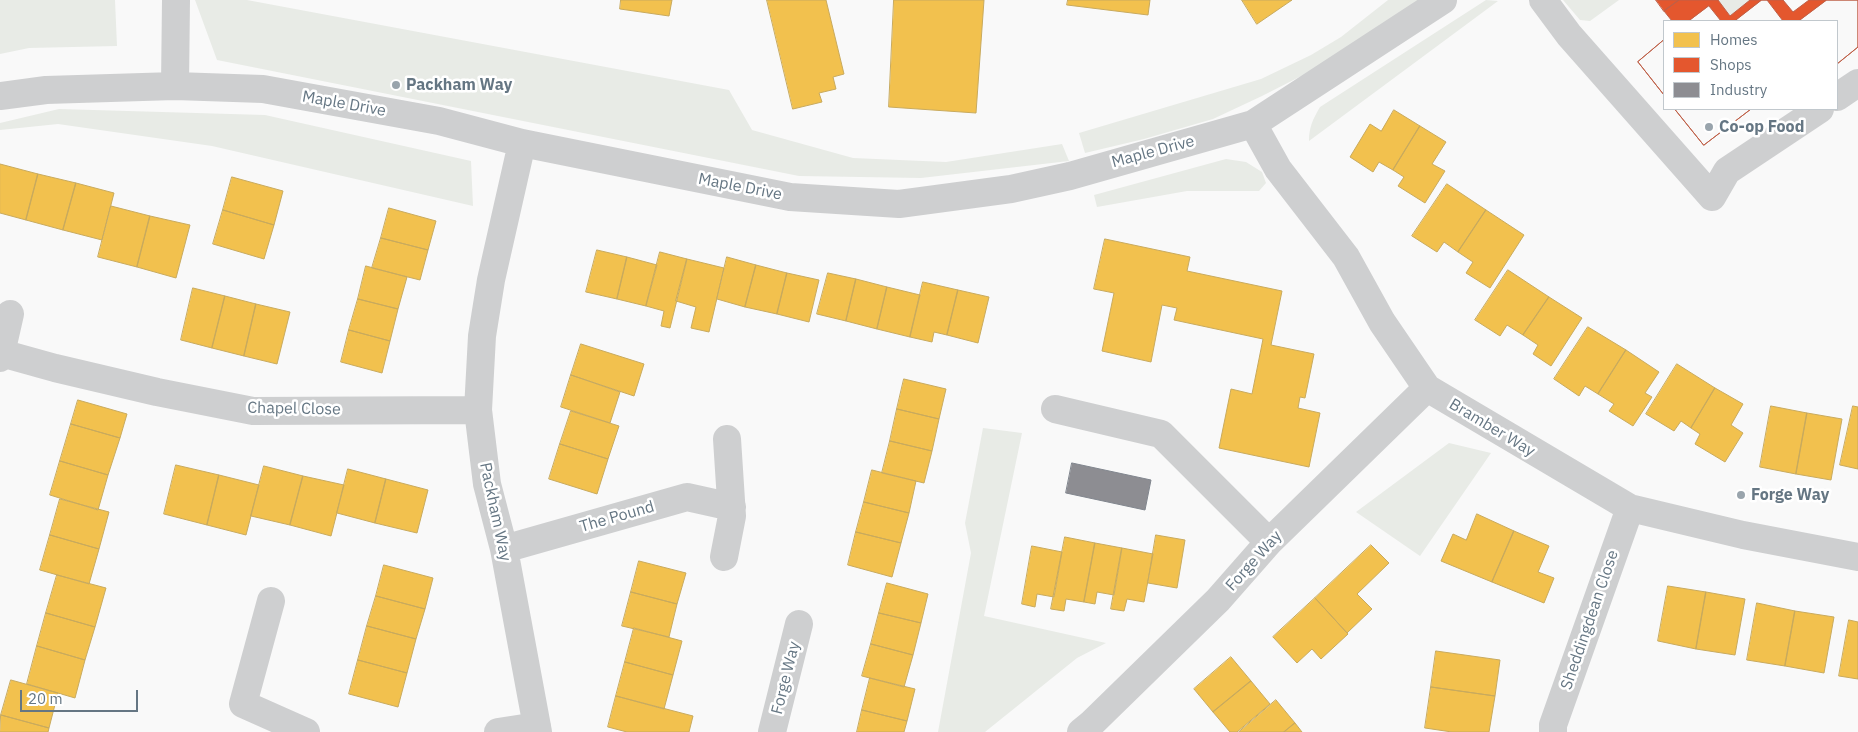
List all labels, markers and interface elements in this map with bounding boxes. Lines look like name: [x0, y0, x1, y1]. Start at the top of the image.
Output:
legend: [1663, 20, 1838, 110]
text: Homes: [1710, 30, 1758, 49]
text: Shops: [1710, 55, 1752, 74]
place label: Packham Way: [406, 75, 512, 95]
marker: Packham Way: [390, 79, 402, 91]
text: Industry: [1710, 80, 1767, 99]
street label: Maple Drive: [301, 87, 387, 121]
place label: Co-op Food: [1719, 117, 1804, 137]
marker: Co-op Food: [1703, 121, 1715, 133]
street label: Maple Drive: [1110, 132, 1196, 172]
street label: Maple Drive: [697, 169, 783, 205]
street label: Bramber Way: [1445, 395, 1539, 461]
street label: Chapel Close: [247, 399, 341, 419]
street label: Packham Way: [475, 461, 515, 563]
place label: Forge Way: [1751, 485, 1829, 505]
marker: Forge Way: [1735, 489, 1747, 501]
street label: The Pound: [578, 497, 656, 537]
street label: Forge Way: [1222, 527, 1286, 595]
street label: Sheddingdean Close: [1557, 548, 1623, 692]
street label: Forge Way: [768, 640, 804, 716]
scale bar: [22, 680, 140, 712]
text: 20 m: [28, 689, 63, 708]

